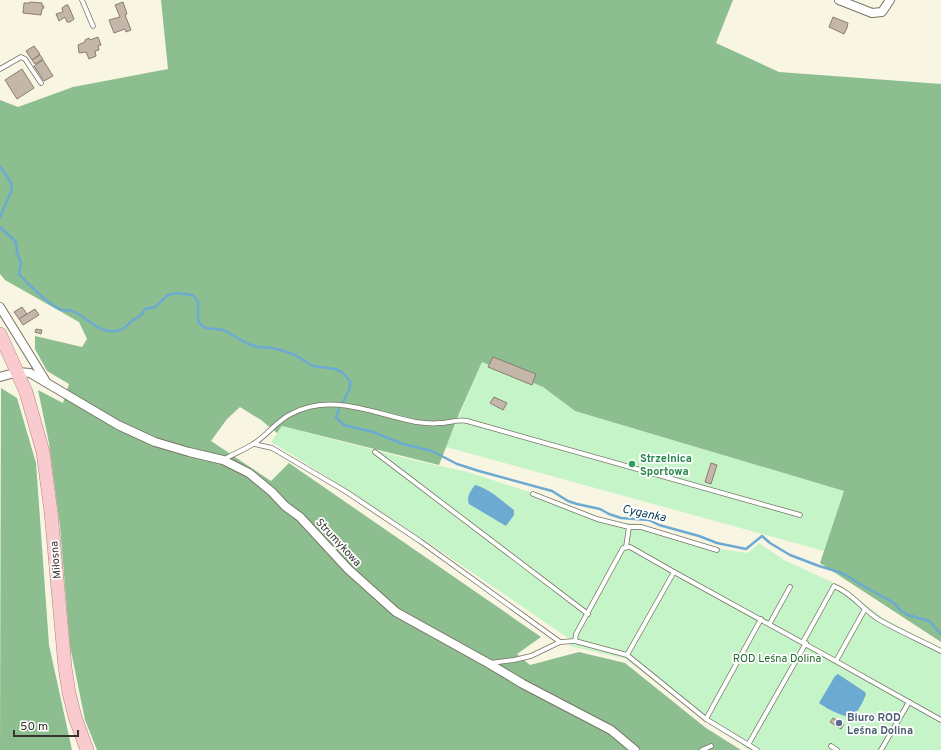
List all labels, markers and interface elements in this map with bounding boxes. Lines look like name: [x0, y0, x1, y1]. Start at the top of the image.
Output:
place label: Strzelnica Sportowa: [640, 452, 692, 479]
marker: Strzelnica Sportowa: [627, 459, 637, 469]
water label: Cyganka: [620, 502, 668, 527]
street label: Strumykowa: [312, 516, 364, 570]
street label: Miłosna: [47, 540, 65, 579]
park label: ROD Leśna Dolina: [733, 652, 821, 666]
place label: Biuro ROD Leśna Dolina: [847, 711, 913, 738]
scale bar: [14, 712, 78, 738]
marker: Biuro ROD Leśna Dolina: [834, 718, 844, 728]
text: 50 m: [20, 719, 48, 735]

